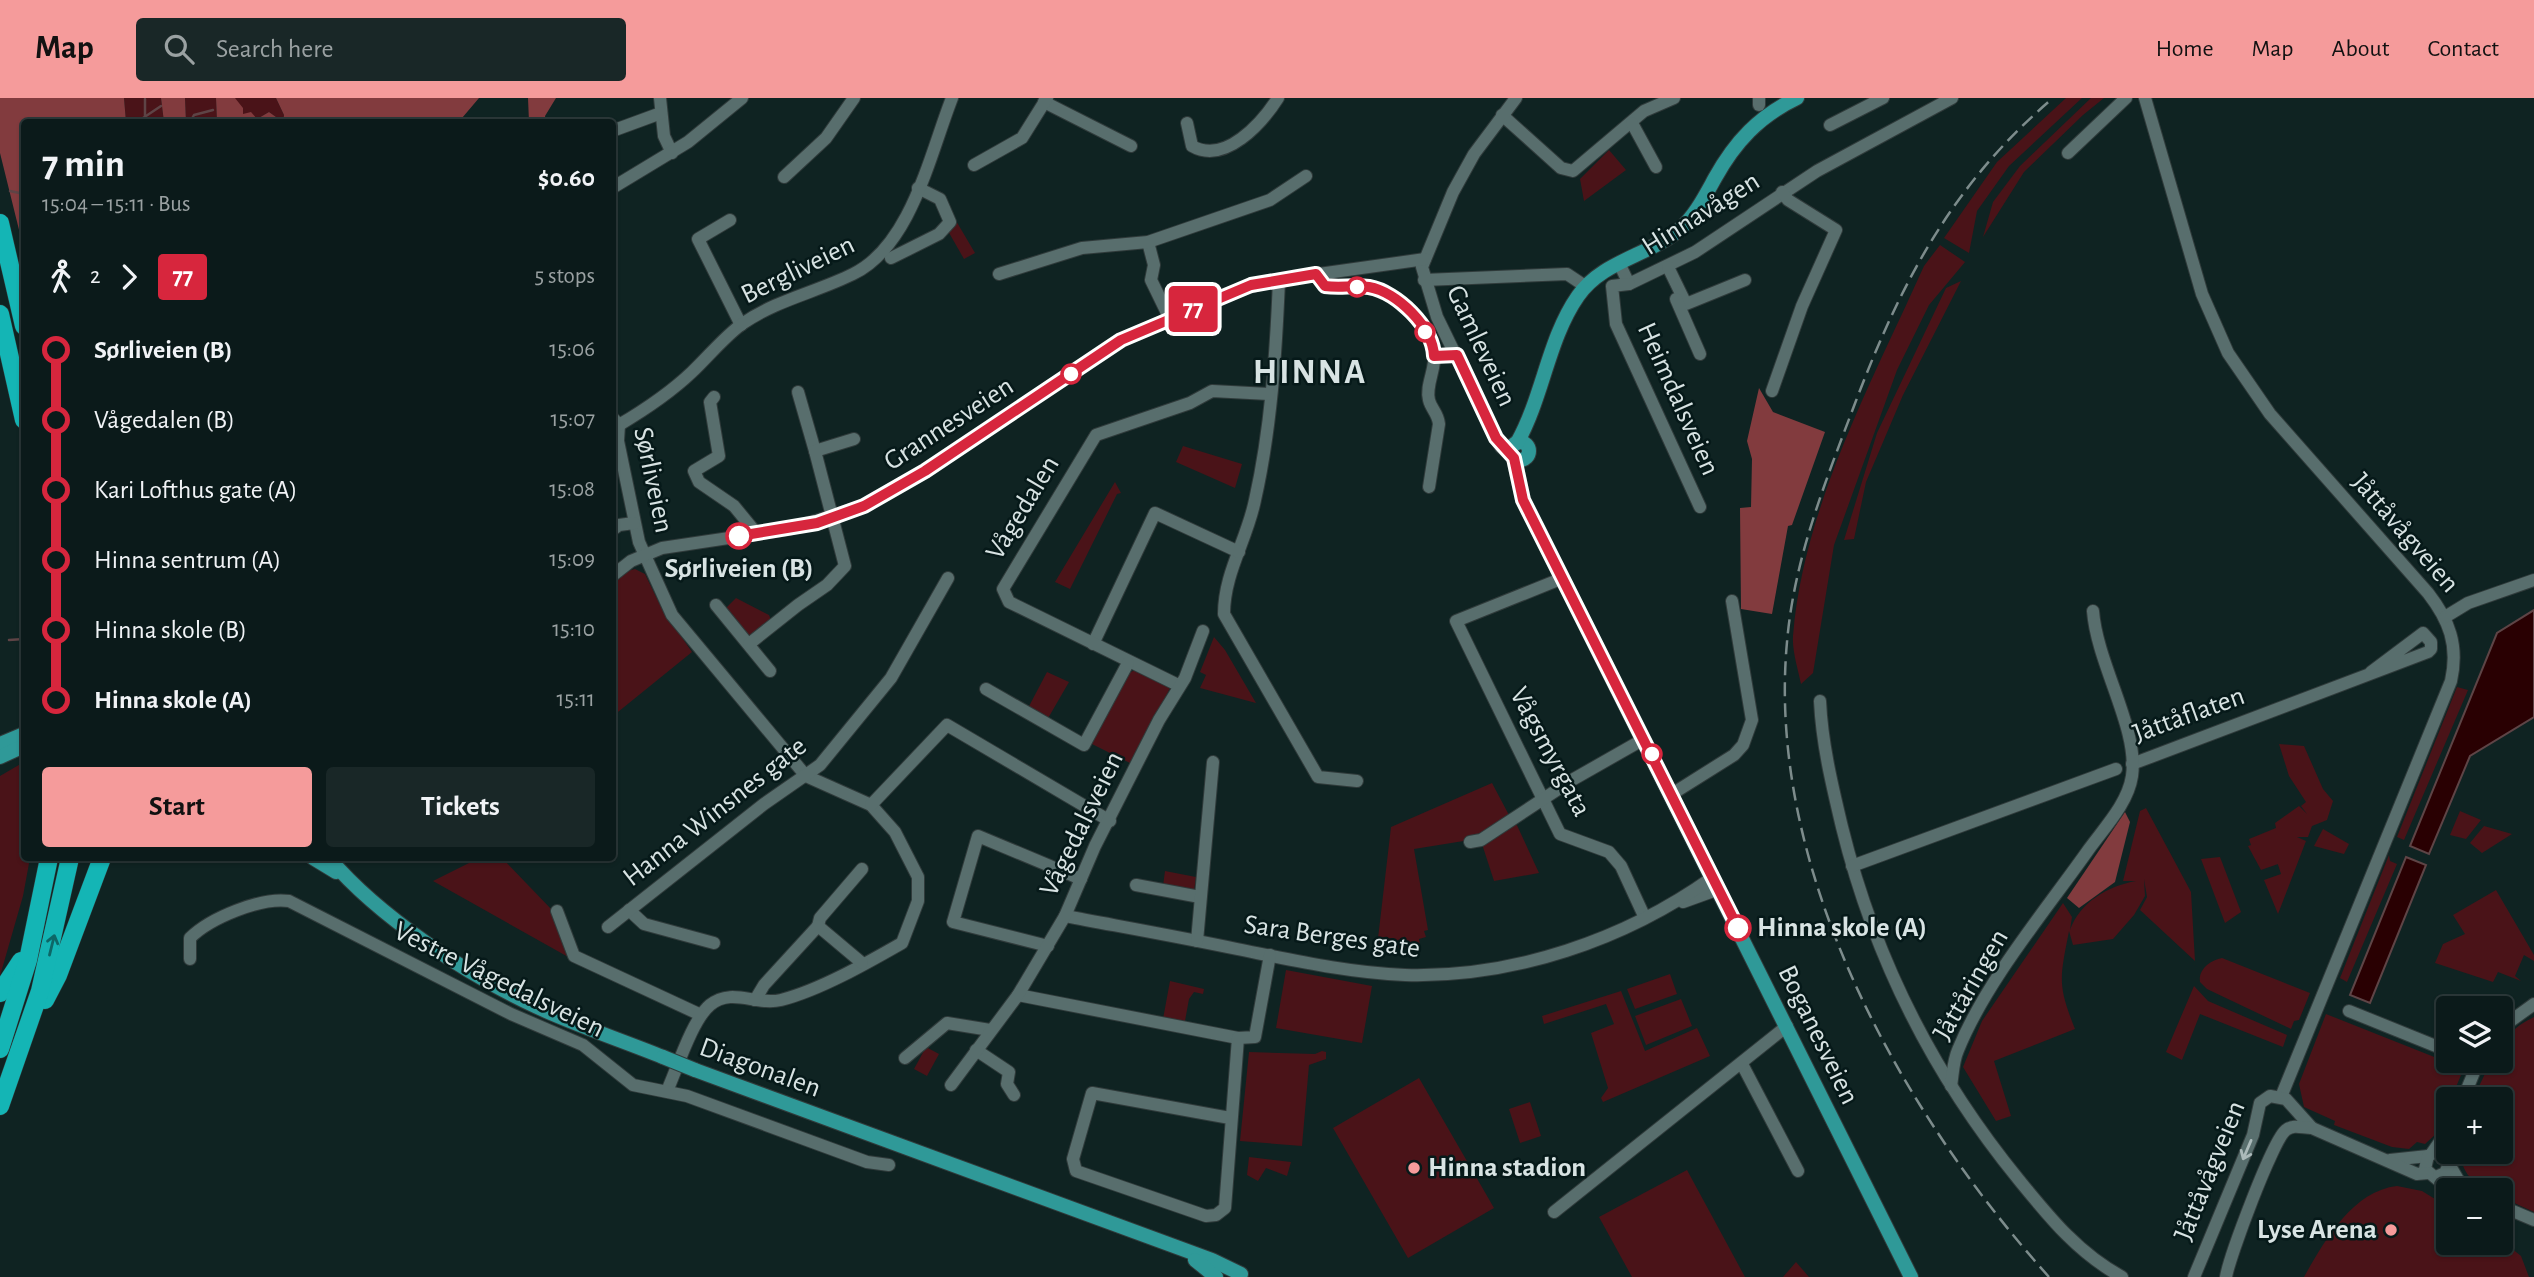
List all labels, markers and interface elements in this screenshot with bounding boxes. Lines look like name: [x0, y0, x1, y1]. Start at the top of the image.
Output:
search box: [136, 18, 626, 81]
icon: search: [160, 30, 198, 68]
text: Map: [35, 32, 94, 65]
text: Search here: [216, 36, 334, 62]
text: Home: [2156, 37, 2214, 61]
text: Map: [2252, 37, 2294, 61]
text: About: [2332, 37, 2389, 61]
text: Contact: [2427, 37, 2499, 61]
text: 7 min: [42, 146, 125, 184]
text: $0.60: [538, 165, 595, 191]
street label: Hinnavågen: [1637, 167, 1765, 261]
text: 15:04 – 15:11 · Bus: [42, 193, 191, 216]
street label: Bergliveien: [737, 231, 859, 309]
icon: walk: [42, 258, 80, 296]
icon: forward: [110, 258, 148, 296]
text: 2: [90, 265, 100, 288]
text: 77: [172, 265, 193, 289]
text: 5 stops: [535, 265, 595, 288]
unlabelled marker: [1347, 277, 1367, 297]
street label: Gamleveien: [1441, 281, 1521, 411]
line badge: 77: [1162, 286, 1224, 332]
text: 77: [1183, 297, 1203, 321]
street label: Heimdalsveien: [1632, 318, 1724, 480]
unlabelled marker: [1415, 322, 1435, 342]
text: Sørliveien (B): [94, 337, 232, 363]
text: 15:06: [549, 338, 595, 361]
district label: HINNA: [1253, 355, 1367, 390]
unlabelled marker: [1061, 364, 1081, 384]
street label: Grannesveien: [879, 372, 1019, 476]
text: Vågedalen (B): [94, 407, 235, 433]
text: 15:07: [550, 408, 595, 431]
street label: Sørliveien: [628, 425, 678, 535]
street label: Vågedalen: [981, 451, 1065, 565]
street label: Jåttåvågveien: [2346, 468, 2464, 598]
text: Kari Lofthus gate (A): [94, 477, 297, 503]
text: 15:08: [549, 478, 595, 501]
marker: Sørliveien (B): [726, 523, 752, 549]
text: Hinna sentrum (A): [94, 547, 281, 573]
text: 15:09: [549, 548, 595, 571]
place label: Sørliveien (B): [664, 555, 814, 583]
text: Hinna skole (B): [94, 617, 247, 643]
text: 15:10: [552, 618, 595, 641]
street label: Jåttåflaten: [2130, 682, 2248, 748]
street label: Vågsmyrgata: [1504, 683, 1596, 821]
text: Hinna skole (A): [94, 687, 252, 713]
text: 15:11: [556, 688, 595, 711]
street label: Hanna Winsnes gate: [618, 732, 812, 892]
unlabelled marker: [1642, 744, 1662, 764]
street label: Vågedalsveien: [1035, 747, 1129, 901]
button: Start: [42, 767, 312, 847]
button: Tickets: [326, 767, 595, 847]
street label: Sara Berges gate: [1242, 911, 1422, 963]
place label: Hinna skole (A): [1757, 914, 1927, 942]
marker: Hinna skole (A): [1725, 915, 1751, 941]
street label: Vestre Vågedalsveien: [389, 917, 609, 1043]
street label: Jåttåringen: [1928, 925, 2014, 1045]
one-way arrow: [46, 934, 59, 957]
street label: Boganesveien: [1772, 961, 1864, 1109]
map controls: [2436, 996, 2513, 1255]
button: layers: [2436, 996, 2513, 1073]
street label: Diagonalen: [696, 1033, 824, 1103]
button: +: [2436, 1087, 2513, 1164]
street label: Jåttåvågveien: [2169, 1097, 2251, 1245]
one-way arrow: [2239, 1139, 2252, 1160]
place label: Hinna stadion: [1428, 1154, 1586, 1182]
marker: Hinna stadion: [1406, 1160, 1422, 1176]
button: −: [2436, 1178, 2513, 1255]
place label: Lyse Arena: [2257, 1216, 2377, 1244]
marker: Lyse Arena: [2383, 1222, 2399, 1238]

